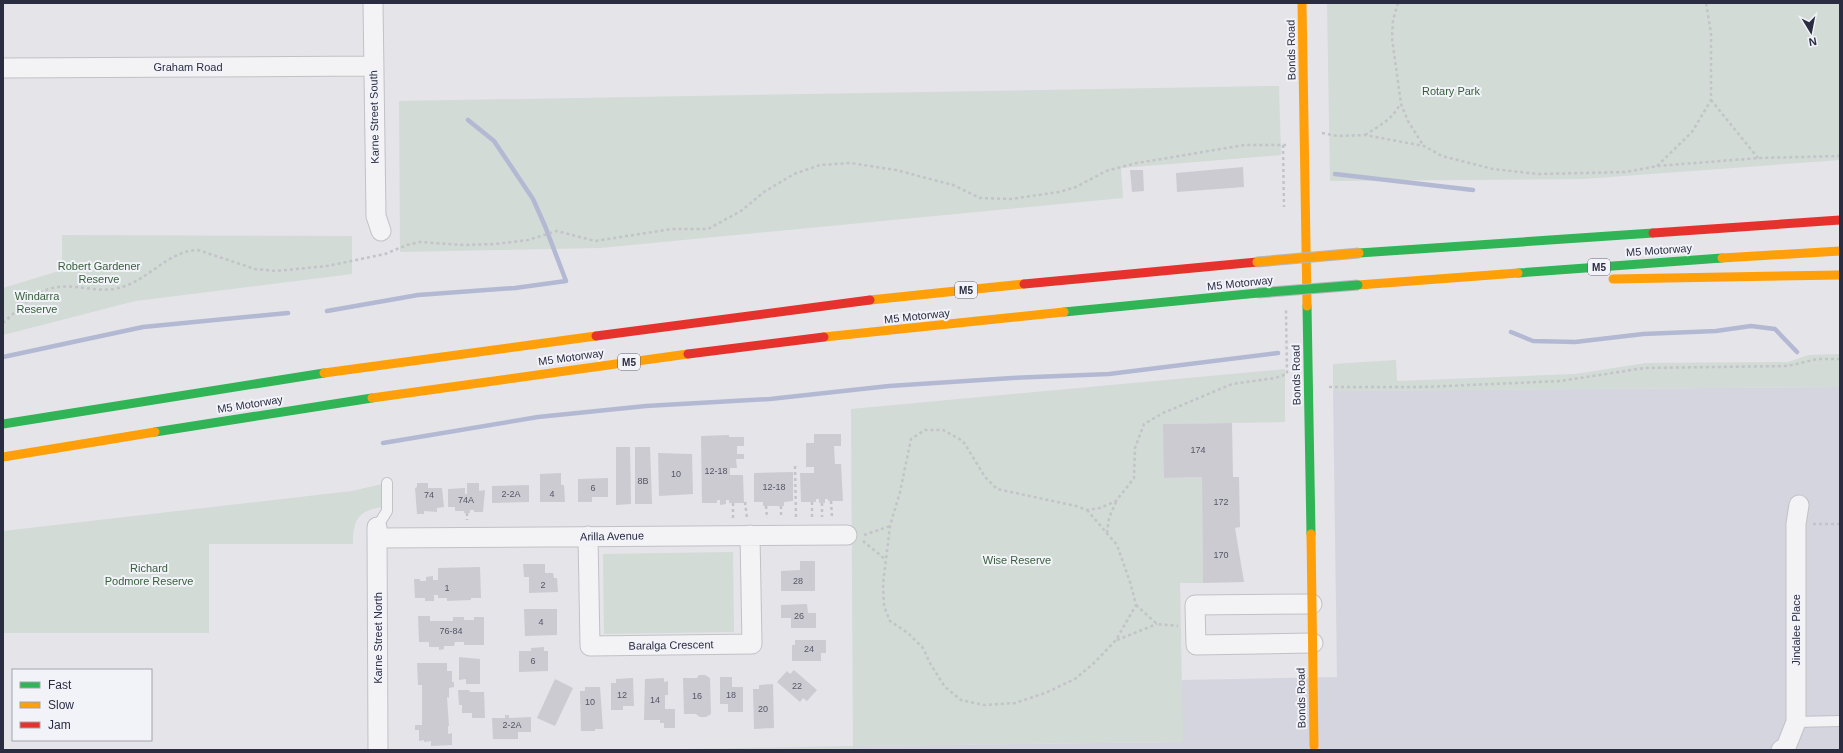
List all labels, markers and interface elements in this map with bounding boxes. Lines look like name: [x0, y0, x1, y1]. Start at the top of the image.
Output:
north arrow: [1791, 12, 1831, 52]
street label: Bonds Road: [1284, 20, 1298, 80]
text: N: [1808, 35, 1818, 48]
street label: Graham Road: [153, 61, 223, 73]
street label: Karne Street South: [367, 70, 381, 164]
park label: Rotary Park: [1422, 85, 1481, 97]
street label: M5 Motorway: [1626, 242, 1693, 258]
road number: M5: [1588, 259, 1610, 275]
park label: Robert Gardener Reserve: [58, 260, 141, 285]
street label: M5 Motorway: [1207, 274, 1274, 292]
road number: M5: [955, 282, 977, 298]
park label: Windarra Reserve: [15, 290, 60, 315]
street label: M5 Motorway: [884, 307, 951, 325]
street label: Bonds Road: [1289, 345, 1303, 405]
street label: M5 Motorway: [537, 346, 605, 368]
road number: M5: [618, 354, 640, 370]
street label: M5 Motorway: [216, 393, 284, 415]
house number: 174: [1190, 445, 1206, 455]
house number: 12-18: [704, 466, 728, 476]
house number: 10: [671, 469, 681, 479]
house number: 8B: [637, 476, 649, 486]
house number: 12-18: [762, 482, 786, 492]
house number: 6: [590, 483, 596, 493]
house number: 2-2A: [501, 489, 521, 499]
house number: 4: [549, 489, 555, 499]
house number: 74: [424, 490, 434, 500]
house number: 74A: [458, 495, 474, 505]
house number: 172: [1213, 497, 1229, 507]
street label: Arilla Avenue: [580, 529, 644, 543]
house number: 170: [1213, 550, 1229, 560]
park label: Wise Reserve: [983, 554, 1051, 566]
park label: Richard Podmore Reserve: [105, 562, 193, 587]
house number: 28: [793, 576, 803, 586]
house number: 2: [540, 580, 546, 590]
house number: 1: [444, 583, 450, 593]
street label: Karne Street North: [372, 592, 384, 684]
street label: Jindalee Place: [1790, 594, 1802, 666]
house number: 26: [794, 611, 804, 621]
house number: 4: [538, 617, 544, 627]
house number: 76-84: [439, 626, 463, 636]
street label: Baralga Crescent: [628, 638, 714, 652]
house number: 24: [804, 644, 814, 654]
house number: 6: [530, 656, 536, 666]
street label: Bonds Road: [1294, 668, 1308, 728]
legend: [12, 669, 152, 741]
text: Fast: [48, 678, 72, 692]
house number: 22: [792, 681, 802, 691]
house number: 12: [617, 690, 627, 700]
house number: 18: [726, 690, 736, 700]
house number: 16: [692, 691, 702, 701]
house number: 14: [650, 695, 660, 705]
house number: 10: [585, 697, 595, 707]
text: Slow: [48, 698, 74, 712]
house number: 20: [758, 704, 768, 714]
text: Jam: [48, 718, 71, 732]
house number: 2-2A: [502, 720, 522, 730]

